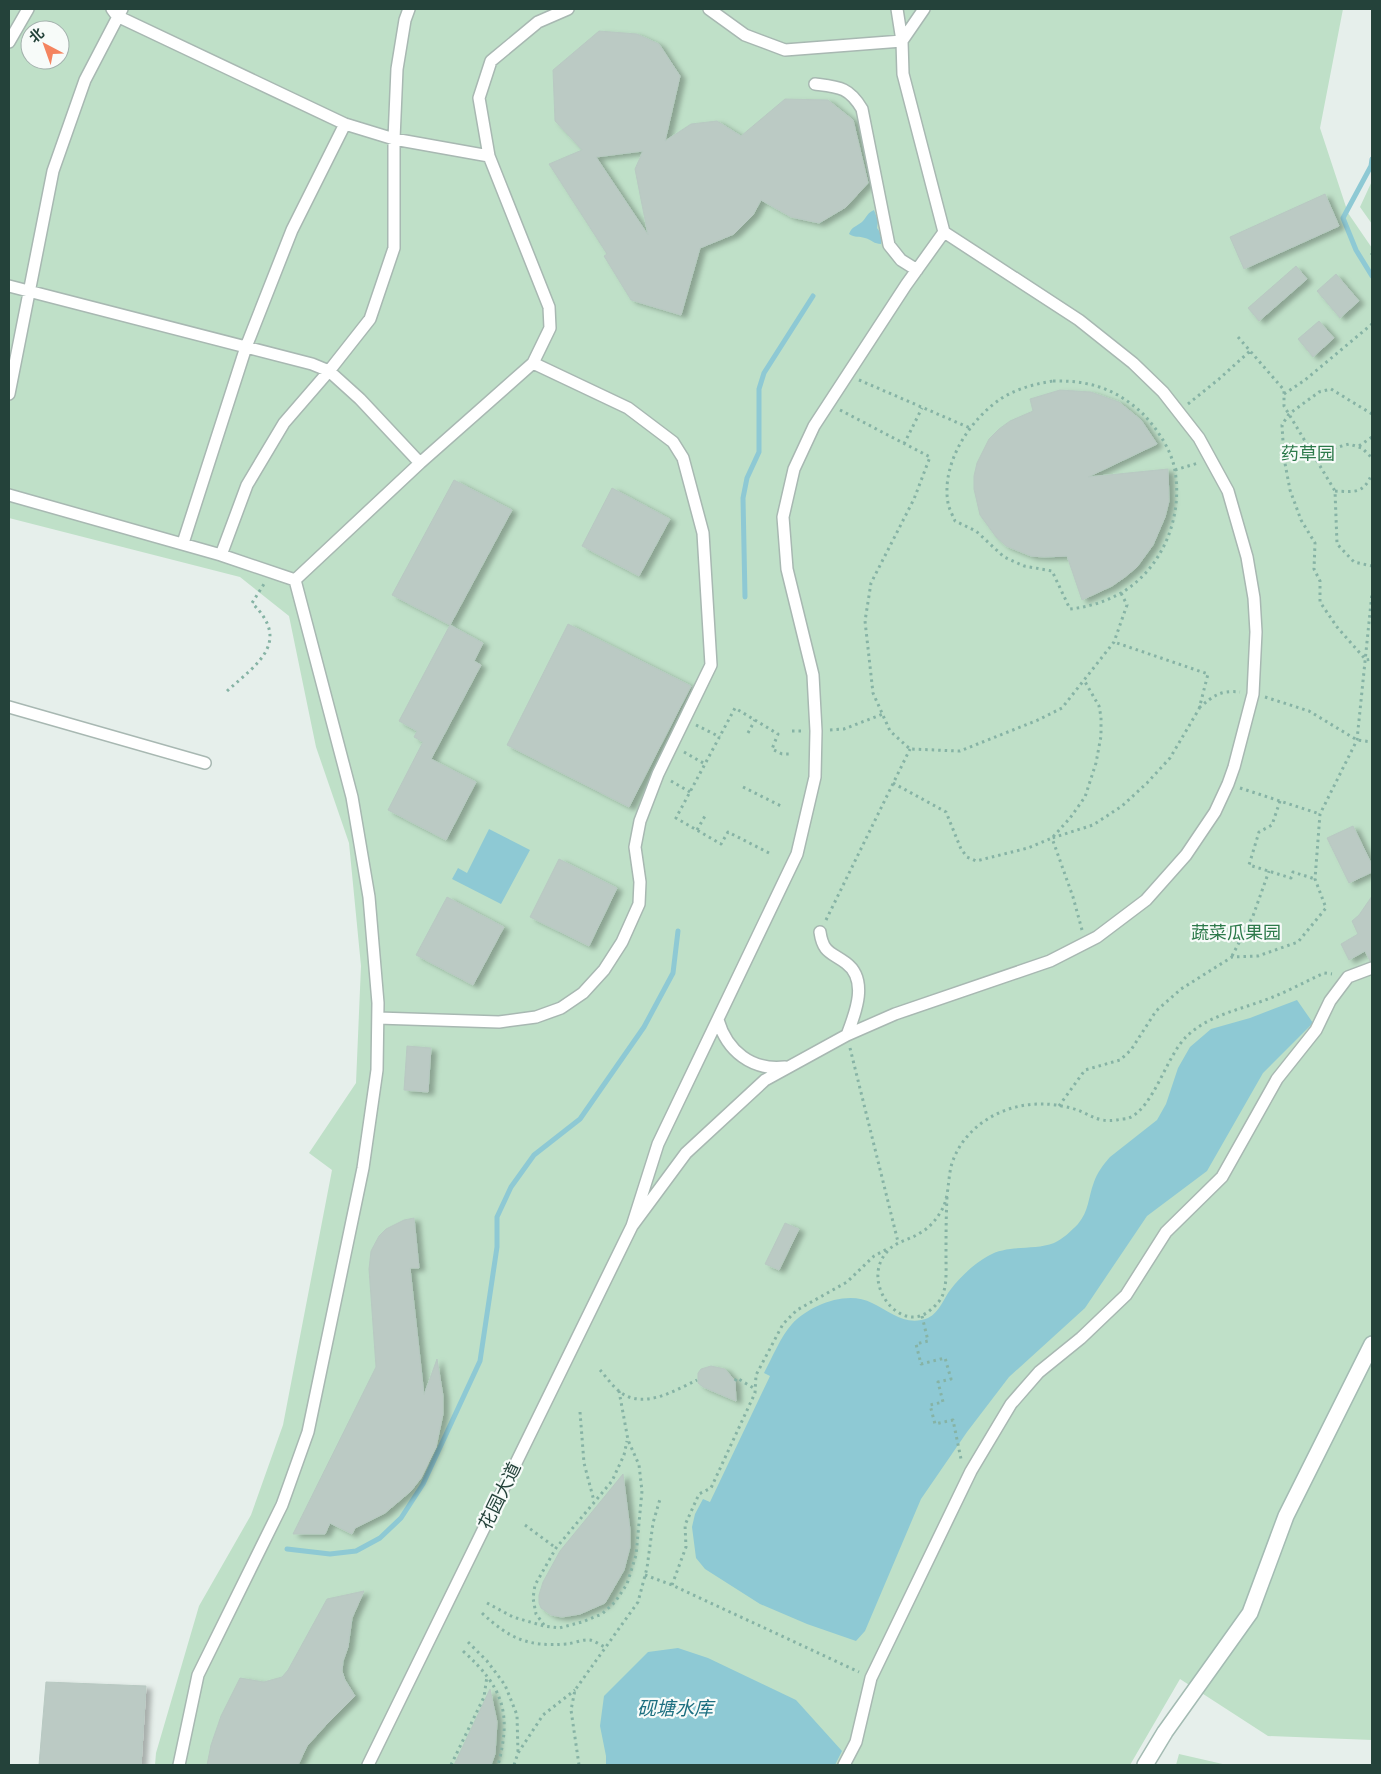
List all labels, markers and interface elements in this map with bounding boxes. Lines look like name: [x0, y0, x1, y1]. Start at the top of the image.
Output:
north arrow: [20, 20, 70, 70]
text: 北: [25, 23, 48, 47]
park label: 药草园: [1281, 441, 1335, 465]
park label: 蔬菜瓜果园: [1191, 920, 1281, 944]
street label: 花园大道: [473, 1458, 526, 1533]
water label: 砚塘水库: [637, 1695, 716, 1721]

